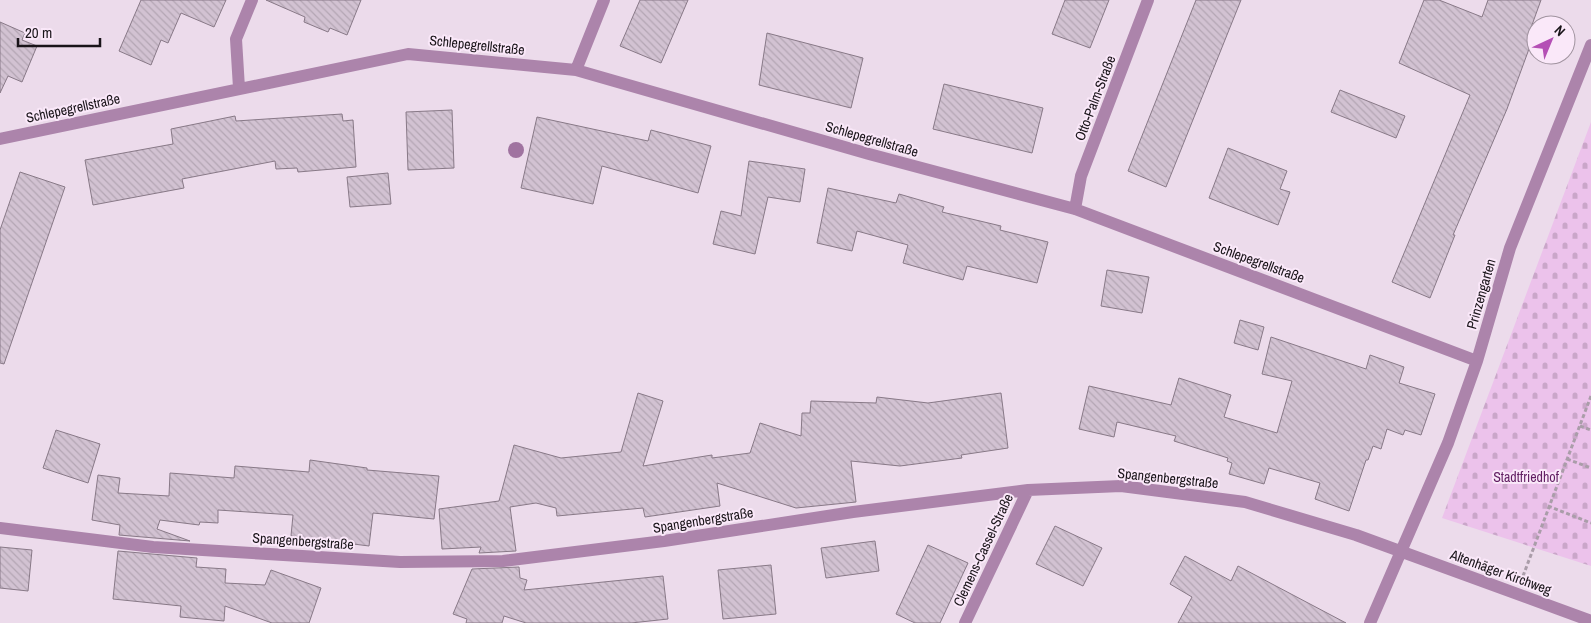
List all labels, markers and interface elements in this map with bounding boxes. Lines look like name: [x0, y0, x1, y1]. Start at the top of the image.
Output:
scale bar: [18, 15, 100, 47]
north arrow: [1526, 15, 1576, 65]
text: N: [1551, 21, 1569, 40]
text: 20 m: [25, 22, 52, 43]
street label: Schlepegrellstraße: [428, 31, 526, 59]
street label: Otto-Palm-Straße: [1070, 53, 1120, 143]
street label: Schlepegrellstraße: [24, 89, 122, 127]
street label: Schlepegrellstraße: [824, 117, 920, 161]
street label: Schlepegrellstraße: [1211, 237, 1307, 287]
street label: Prinzengarten: [1462, 257, 1500, 331]
street label: Spangenbergstraße: [1117, 464, 1219, 492]
park label: Stadtfriedhof: [1493, 468, 1560, 486]
street label: Clemens-Cassel-Straße: [949, 491, 1017, 609]
street label: Spangenbergstraße: [651, 503, 755, 537]
street label: Spangenbergstraße: [252, 528, 354, 554]
street label: Altenhäger Kirchweg: [1447, 545, 1555, 599]

